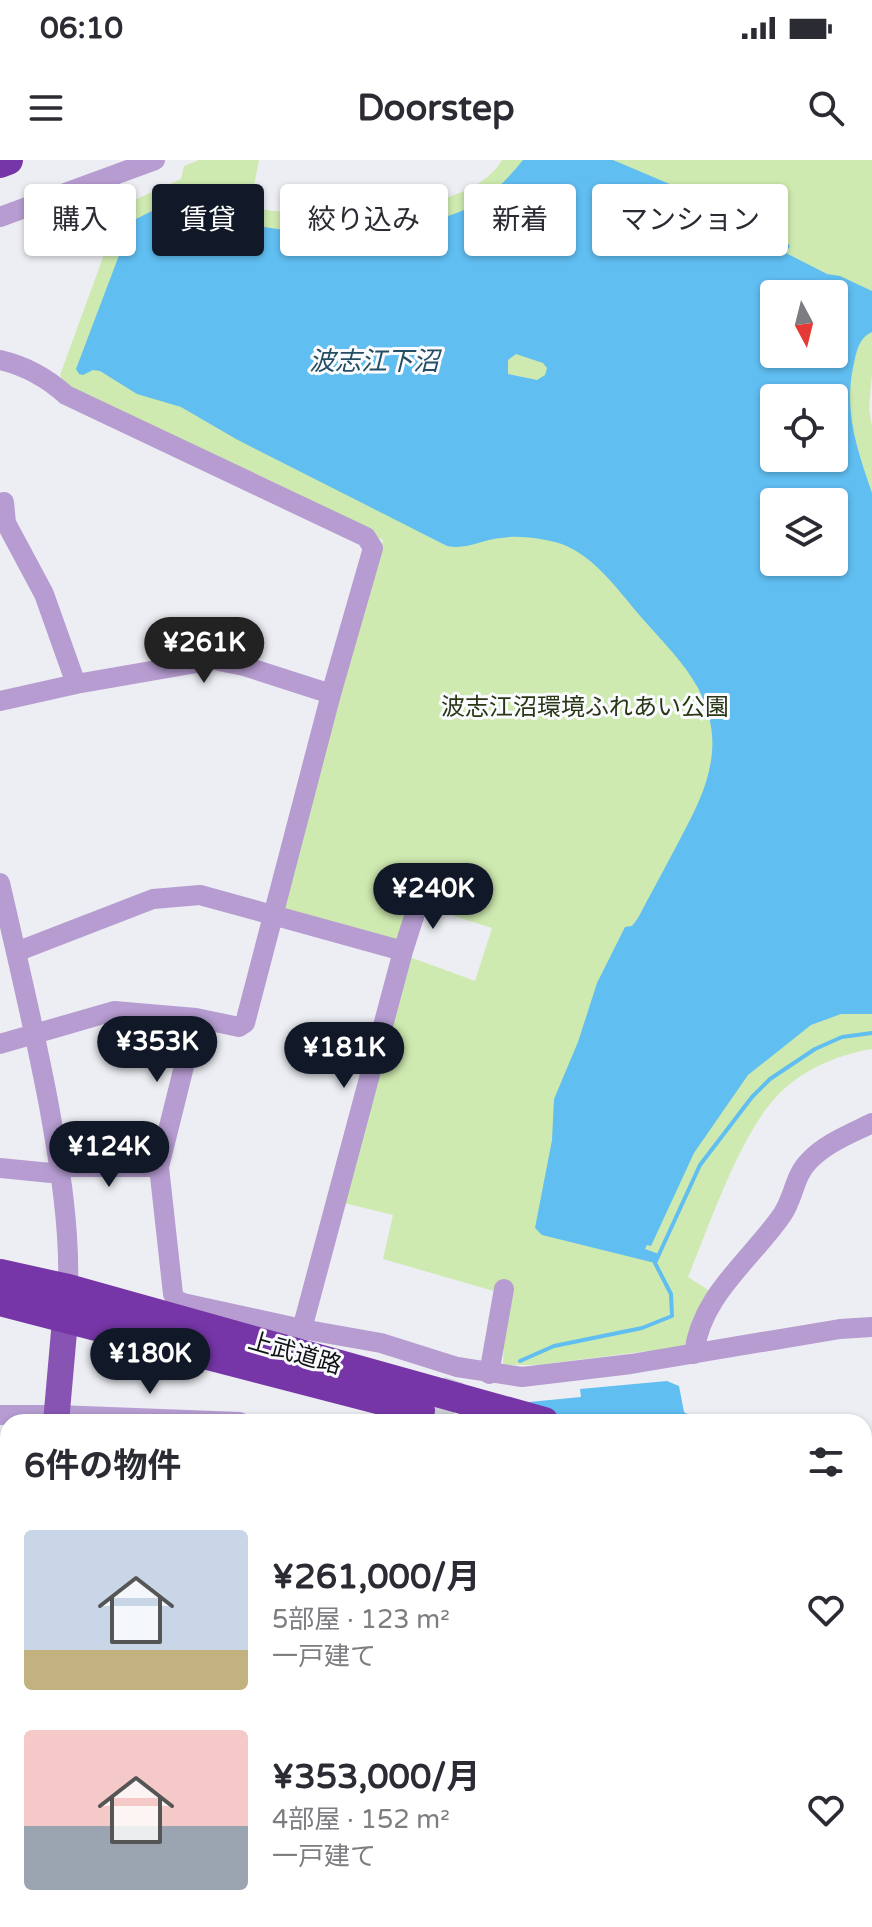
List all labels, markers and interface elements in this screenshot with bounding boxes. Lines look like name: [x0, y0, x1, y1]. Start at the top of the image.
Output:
text: 06:10: [40, 10, 123, 47]
icon: menu: [24, 86, 68, 130]
icon: search: [804, 86, 848, 130]
text: Doorstep: [357, 87, 515, 130]
chip: 購入: [24, 184, 136, 256]
chip: 賃貸: [152, 184, 264, 256]
chip: 絞り込み: [280, 184, 448, 256]
chip: 新着: [464, 184, 576, 256]
chip: マンション: [592, 184, 788, 256]
north arrow: [760, 280, 848, 368]
map controls: [760, 280, 848, 576]
water label: 波志江下沼: [309, 346, 443, 377]
button: locate: [760, 384, 848, 472]
button: layers: [760, 488, 848, 576]
pin: ¥261K: [148, 617, 260, 685]
text: ¥261K: [162, 627, 246, 658]
park label: 波志江沼環境ふれあい公園: [441, 693, 729, 722]
pin: ¥240K: [377, 863, 489, 931]
text: ¥240K: [391, 873, 475, 904]
pin: ¥353K: [101, 1016, 213, 1084]
pin: ¥181K: [288, 1022, 400, 1090]
text: ¥353K: [115, 1026, 199, 1057]
text: ¥181K: [302, 1032, 386, 1063]
pin: ¥124K: [53, 1121, 165, 1189]
text: ¥124K: [67, 1131, 151, 1162]
street label: 上武道路: [245, 1326, 345, 1381]
pin: ¥180K: [94, 1328, 206, 1396]
text: ¥180K: [108, 1338, 192, 1369]
icon: filters: [804, 1440, 848, 1484]
text: 6件の物件: [24, 1446, 181, 1487]
text: ¥261,000/月: [272, 1557, 480, 1598]
icon: home: [88, 1562, 184, 1658]
icon: heart: [804, 1588, 848, 1632]
text: 5部屋 · 123 m²: [272, 1604, 450, 1635]
text: 一戸建て: [272, 1641, 376, 1672]
text: ¥353,000/月: [272, 1757, 480, 1798]
icon: home: [88, 1762, 184, 1858]
icon: heart: [804, 1788, 848, 1832]
text: 4部屋 · 152 m²: [272, 1804, 450, 1835]
text: 一戸建て: [272, 1841, 376, 1872]

